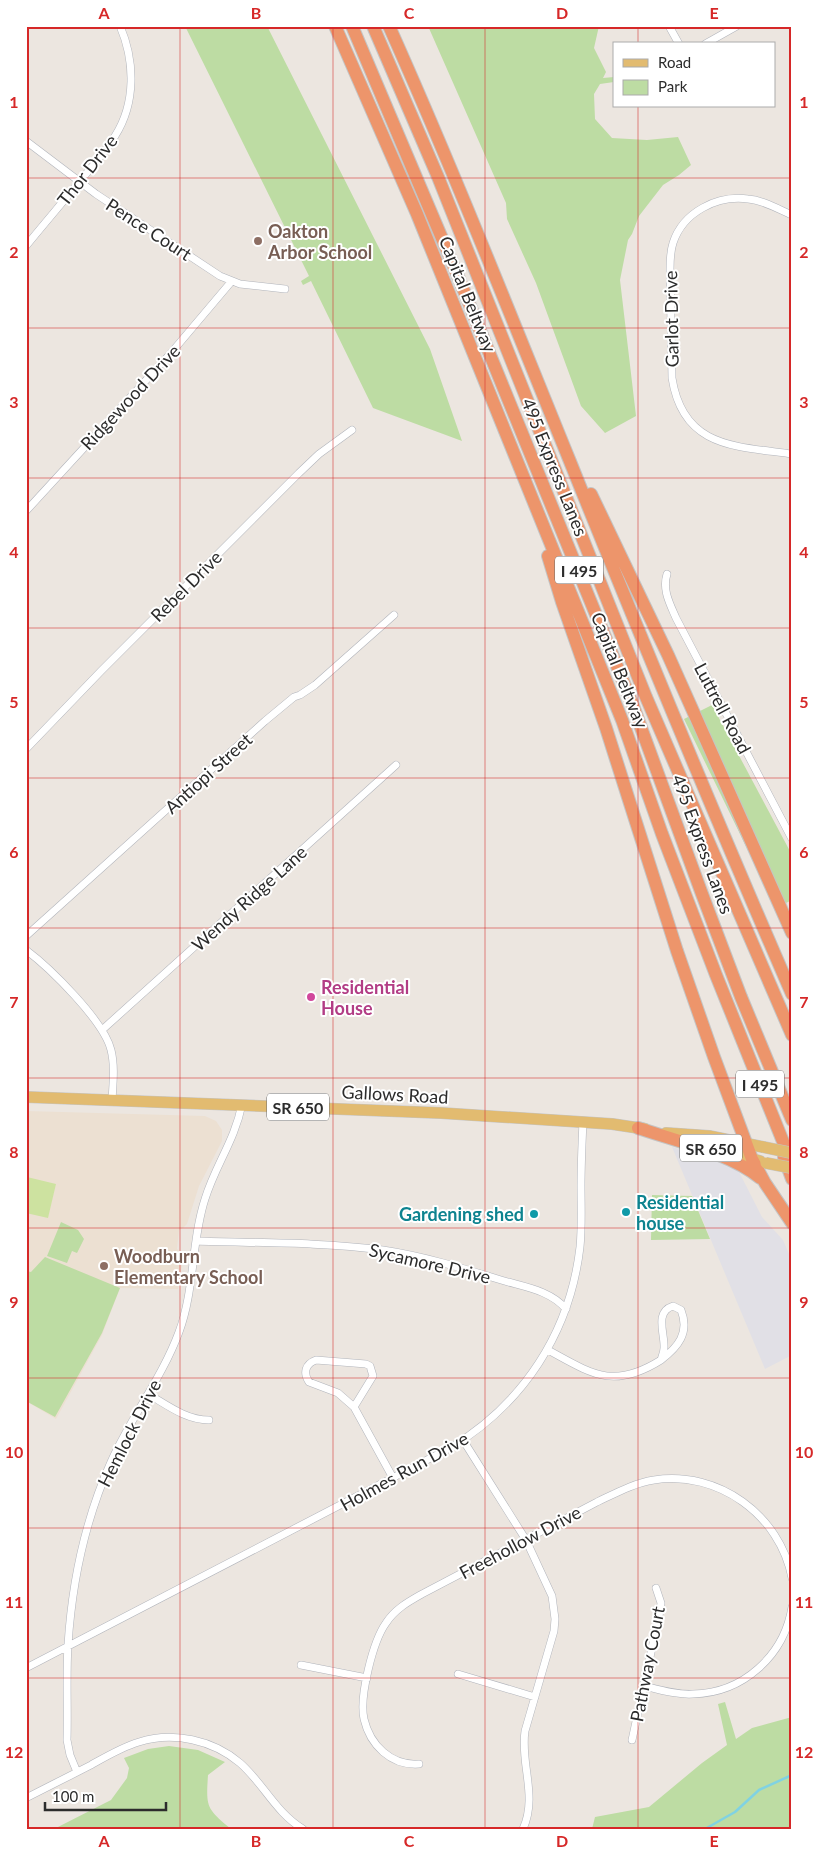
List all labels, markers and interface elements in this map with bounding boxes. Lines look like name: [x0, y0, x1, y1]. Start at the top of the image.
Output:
text: A: [97, 3, 110, 22]
text: B: [251, 3, 261, 22]
text: C: [404, 3, 415, 22]
text: D: [556, 3, 568, 22]
text: E: [709, 3, 719, 22]
legend: [613, 42, 776, 108]
text: Road: [658, 53, 691, 71]
text: Park: [658, 77, 688, 95]
text: 1: [9, 92, 19, 111]
text: 1: [799, 92, 809, 111]
street label: Thor Drive: [52, 130, 122, 210]
street label: Pence Court: [102, 193, 196, 265]
place label: Oakton Arbor School: [267, 220, 372, 263]
street label: Capital Beltway: [435, 233, 502, 356]
marker: Oakton Arbor School: [252, 235, 264, 247]
text: 2: [9, 242, 19, 261]
text: 2: [799, 242, 809, 261]
street label: Garlot Drive: [659, 270, 683, 368]
street label: Ridgewood Drive: [76, 340, 184, 454]
text: 3: [9, 392, 19, 411]
text: 3: [799, 392, 809, 411]
street label: 495 Express Lanes: [517, 395, 593, 539]
text: 4: [9, 542, 19, 561]
text: 4: [799, 542, 809, 561]
street label: Rebel Drive: [146, 546, 226, 626]
road number: I 495: [555, 556, 603, 584]
street label: Capital Beltway: [587, 609, 654, 732]
street label: Luttrell Road: [690, 659, 756, 757]
text: 5: [9, 692, 19, 711]
text: 5: [799, 692, 809, 711]
street label: Antiopi Street: [160, 728, 257, 818]
street label: 495 Express Lanes: [668, 771, 739, 917]
street label: Wendy Ridge Lane: [187, 841, 311, 955]
text: 6: [9, 842, 19, 861]
text: 6: [799, 842, 809, 861]
place label: Residential House: [321, 976, 409, 1019]
marker: Residential House: [305, 991, 317, 1003]
text: 7: [9, 992, 19, 1011]
text: 7: [799, 992, 809, 1011]
road number: I 495: [736, 1070, 784, 1098]
street label: Gallows Road: [341, 1080, 449, 1108]
road number: SR 650: [267, 1094, 329, 1120]
road number: SR 650: [680, 1134, 742, 1162]
text: 8: [9, 1142, 19, 1161]
text: 8: [799, 1142, 809, 1161]
place label: Residential house: [636, 1191, 724, 1234]
place label: Gardening shed: [399, 1203, 524, 1225]
marker: Residential house: [620, 1206, 632, 1218]
marker: Gardening shed: [528, 1208, 540, 1220]
street label: Sycamore Drive: [367, 1238, 493, 1288]
place label: Woodburn Elementary School: [114, 1245, 263, 1288]
marker: Woodburn Elementary School: [98, 1260, 110, 1272]
text: 9: [9, 1292, 19, 1311]
text: 9: [799, 1292, 809, 1311]
street label: Hemlock Drive: [93, 1376, 165, 1490]
street label: Holmes Run Drive: [336, 1427, 472, 1515]
text: 10: [5, 1442, 23, 1461]
text: 10: [795, 1442, 813, 1461]
street label: Freehollow Drive: [455, 1501, 585, 1583]
text: 11: [5, 1592, 23, 1611]
text: 11: [795, 1592, 813, 1611]
street label: Pathway Court: [625, 1604, 669, 1724]
text: 12: [5, 1742, 23, 1761]
text: 12: [795, 1742, 813, 1761]
scale bar: [45, 1780, 166, 1812]
text: 100 m: [52, 1787, 94, 1805]
text: A: [97, 1831, 110, 1850]
text: B: [251, 1831, 261, 1850]
text: C: [404, 1831, 415, 1850]
text: D: [556, 1831, 568, 1850]
text: E: [709, 1831, 719, 1850]

